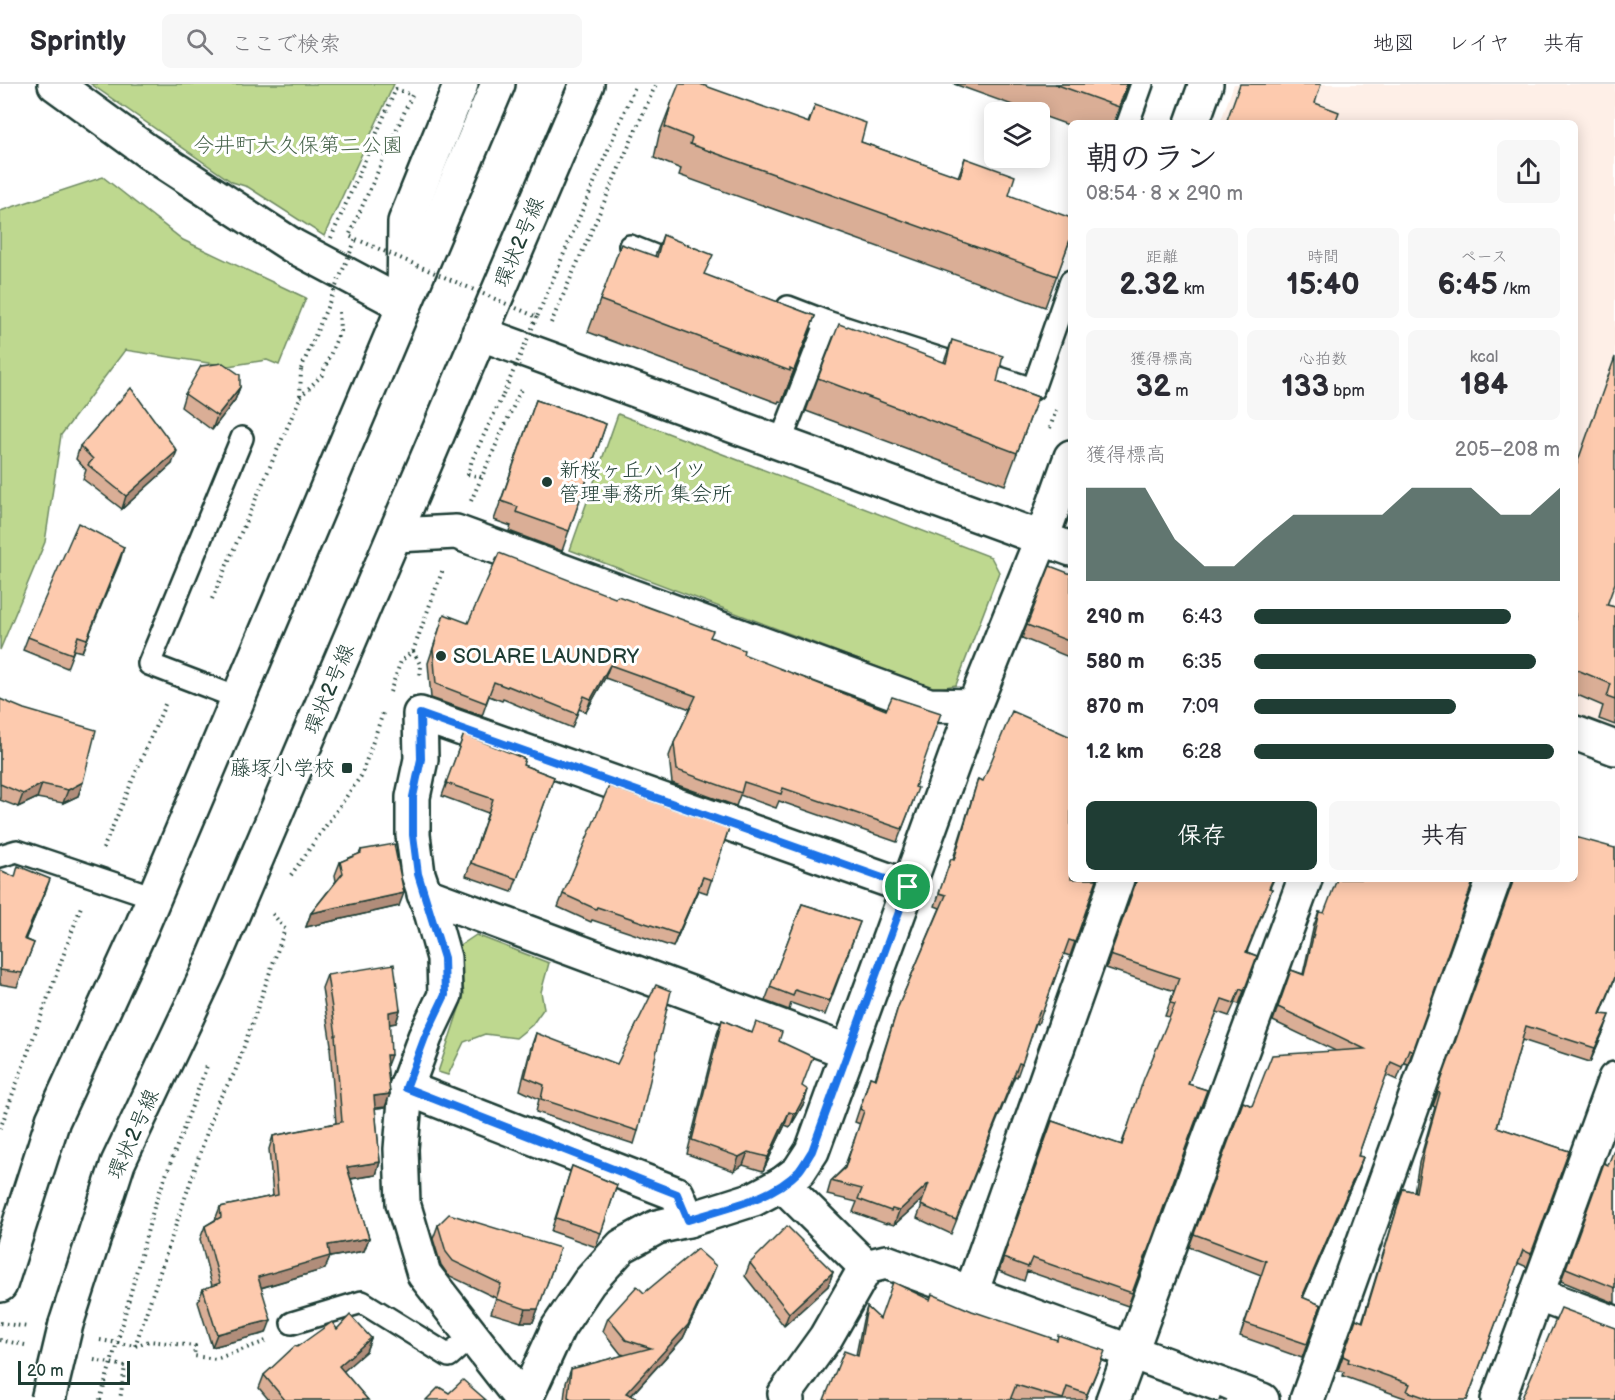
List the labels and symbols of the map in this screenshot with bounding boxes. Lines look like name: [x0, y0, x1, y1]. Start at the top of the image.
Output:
park label: 今井町大久保第二公園: [193, 133, 403, 158]
street label: 環状2号線: [489, 193, 550, 291]
place label: 新桜ヶ丘ハイツ 管理事務所 集会所: [559, 458, 733, 507]
marker: 新桜ヶ丘ハイツ 管理事務所 集会所: [540, 475, 554, 489]
street label: 環状2号線: [299, 640, 360, 738]
place label: SOLARE LAUNDRY: [453, 644, 640, 669]
marker: SOLARE LAUNDRY: [434, 649, 448, 663]
place label: 藤塚小学校: [230, 756, 335, 781]
marker: 藤塚小学校: [340, 761, 354, 775]
pin: [882, 861, 933, 912]
street label: 環状2号線: [102, 1085, 164, 1183]
scale bar: [18, 1358, 130, 1386]

